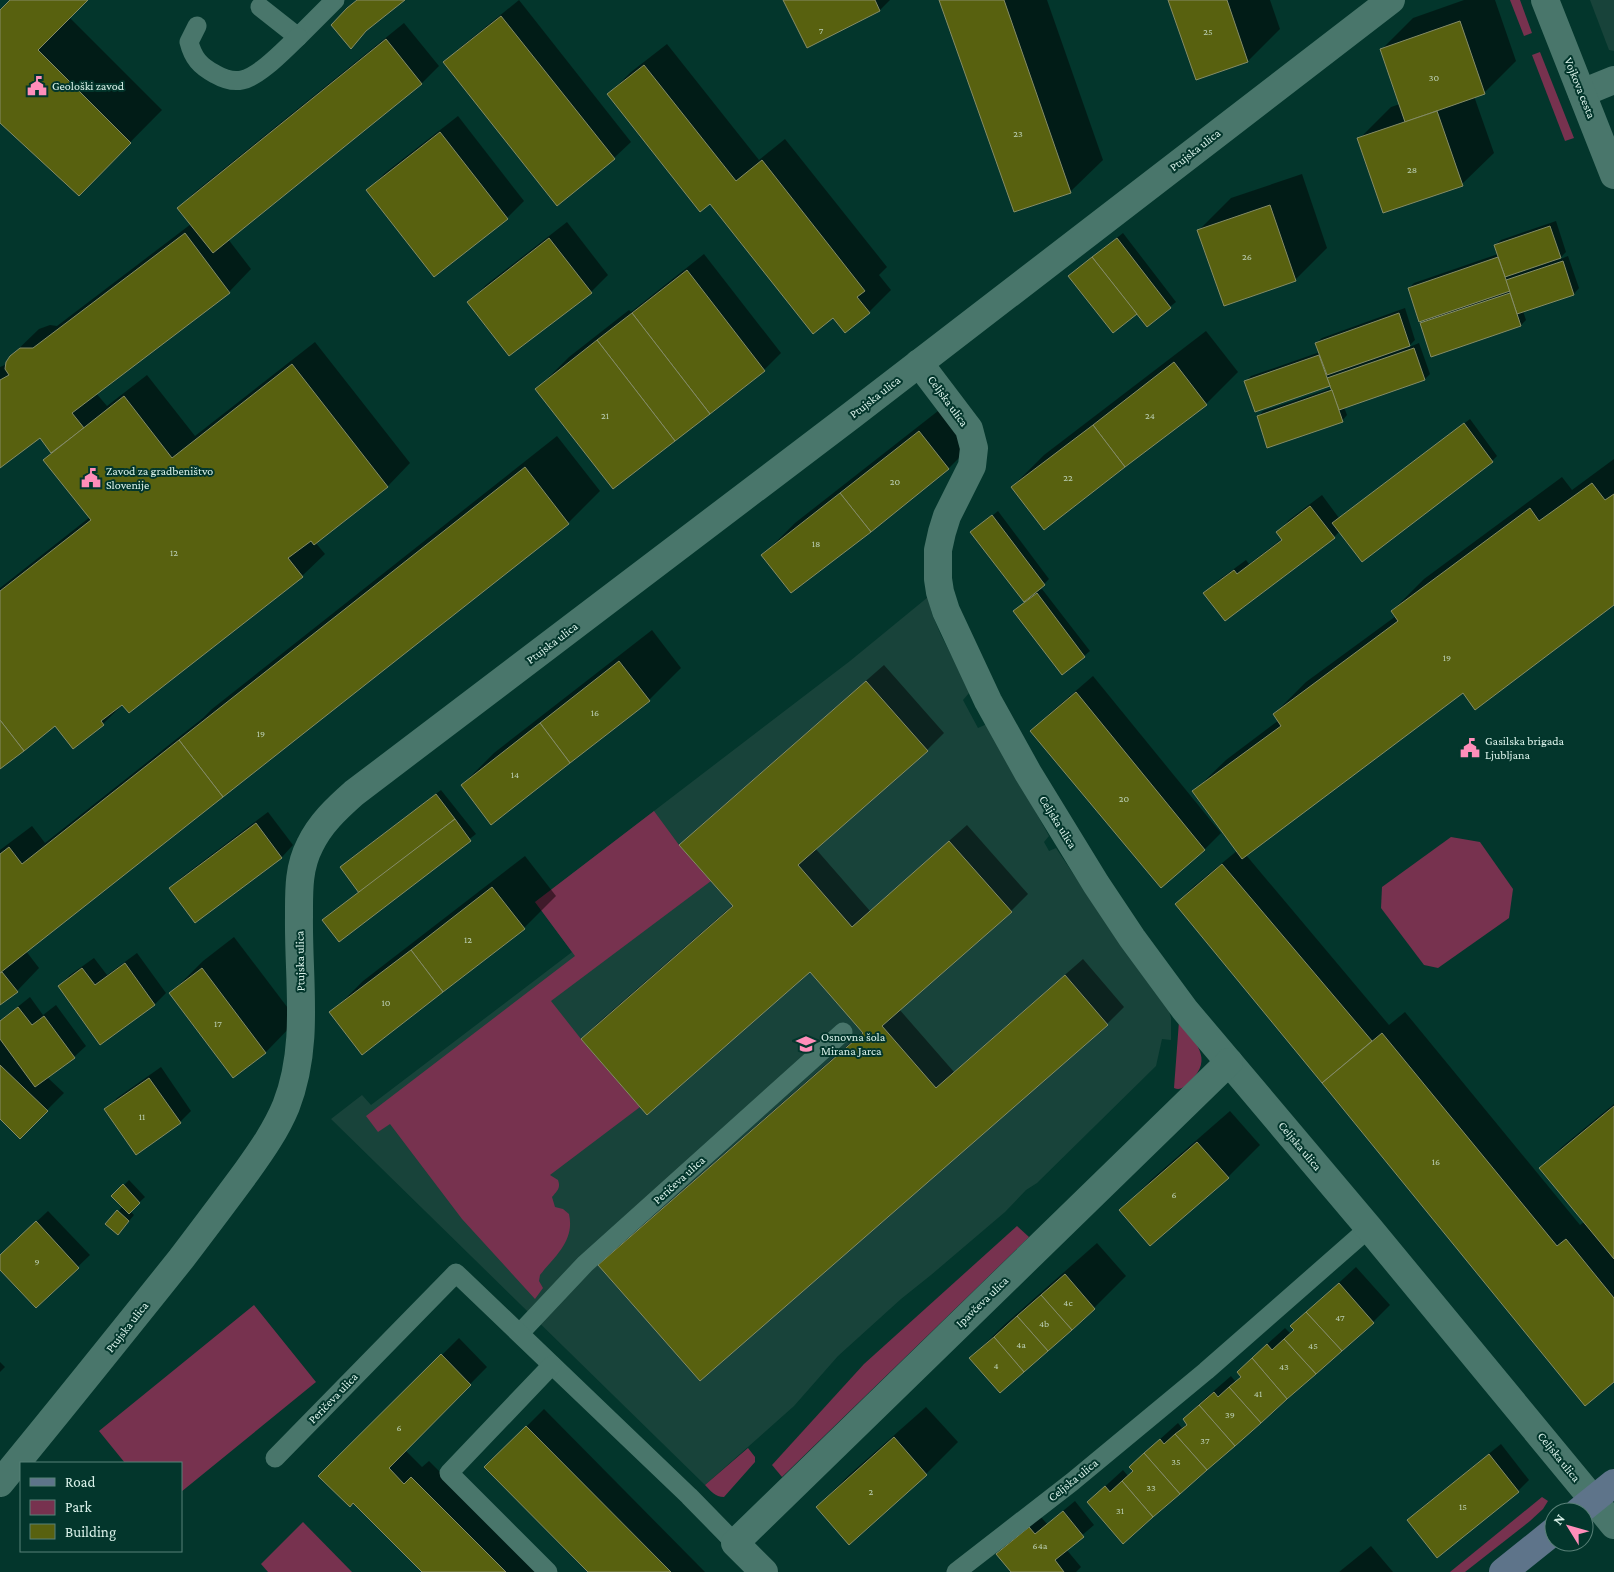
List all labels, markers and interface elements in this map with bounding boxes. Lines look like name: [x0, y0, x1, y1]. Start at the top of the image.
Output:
house number: 7: [819, 25, 824, 36]
house number: 25: [1203, 26, 1213, 37]
street label: Vojkova cesta: [1561, 55, 1599, 121]
house number: 30: [1429, 72, 1440, 83]
public building icon: Geološki zavod: [26, 75, 48, 97]
place label: Geološki zavod: [52, 79, 125, 93]
street label: Ptujska ulica: [1167, 126, 1224, 174]
house number: 23: [1013, 128, 1023, 139]
house number: 28: [1407, 164, 1417, 175]
house number: 26: [1242, 251, 1252, 262]
street label: Ptujska ulica: [847, 373, 904, 421]
street label: Celjska ulica: [925, 373, 971, 430]
house number: 21: [601, 410, 609, 421]
house number: 24: [1145, 410, 1155, 421]
place label: Zavod za gradbeništvo Slovenije: [106, 464, 213, 492]
public building icon: Zavod za gradbeništvo Slovenije: [80, 467, 102, 489]
house number: 22: [1063, 472, 1073, 483]
house number: 20: [890, 476, 901, 487]
house number: 18: [812, 538, 820, 549]
house number: 12: [170, 547, 178, 558]
street label: Ptujska ulica: [524, 619, 581, 667]
house number: 19: [1443, 652, 1451, 663]
house number: 16: [591, 707, 599, 718]
house number: 19: [257, 728, 265, 739]
place label: Gasilska brigada Ljubljana: [1485, 734, 1565, 762]
public building icon: Gasilska brigada Ljubljana: [1459, 737, 1481, 759]
house number: 14: [511, 769, 519, 780]
street label: Celjska ulica: [1036, 793, 1080, 851]
house number: 20: [1119, 793, 1130, 804]
street label: Ptujska ulica: [292, 930, 308, 991]
house number: 12: [464, 934, 472, 945]
house number: 10: [382, 997, 391, 1008]
house number: 17: [214, 1018, 222, 1029]
place label: Osnovna šola Mirana Jarca: [821, 1030, 886, 1058]
school or university icon: Osnovna šola Mirana Jarca: [795, 1033, 817, 1055]
house number: 11: [139, 1111, 145, 1122]
street label: Celjska ulica: [1275, 1119, 1325, 1174]
street label: Peričeva ulica: [650, 1153, 708, 1207]
house number: 16: [1432, 1156, 1440, 1167]
house number: 6: [1171, 1189, 1177, 1200]
house number: 9: [34, 1256, 40, 1267]
street label: Ipavčeva ulica: [953, 1273, 1011, 1330]
house number: 4c: [1063, 1297, 1073, 1308]
street label: Ptujska ulica: [103, 1298, 151, 1355]
house number: 47: [1335, 1312, 1345, 1323]
house number: 4b: [1039, 1318, 1049, 1329]
house number: 4a: [1016, 1339, 1026, 1350]
house number: 45: [1308, 1340, 1318, 1351]
house number: 4: [993, 1360, 999, 1371]
house number: 43: [1279, 1361, 1289, 1372]
street label: Peričeva ulica: [305, 1369, 361, 1426]
house number: 41: [1254, 1388, 1262, 1399]
house number: 39: [1225, 1409, 1235, 1420]
house number: 6: [396, 1422, 402, 1433]
street label: Celjska ulica: [1535, 1429, 1584, 1485]
house number: 37: [1200, 1435, 1210, 1446]
street label: Celjska ulica: [1045, 1455, 1101, 1504]
house number: 35: [1171, 1456, 1181, 1467]
legend: [20, 1462, 182, 1552]
text: Road: [65, 1474, 96, 1490]
house number: 33: [1146, 1482, 1156, 1493]
house number: 2: [869, 1486, 874, 1497]
text: Park: [65, 1499, 92, 1515]
house number: 15: [1459, 1501, 1467, 1512]
north arrow: [1544, 1502, 1594, 1552]
house number: 31: [1116, 1505, 1124, 1516]
text: N: [1549, 1510, 1568, 1528]
text: Building: [65, 1524, 116, 1541]
house number: 64a: [1033, 1540, 1048, 1551]

